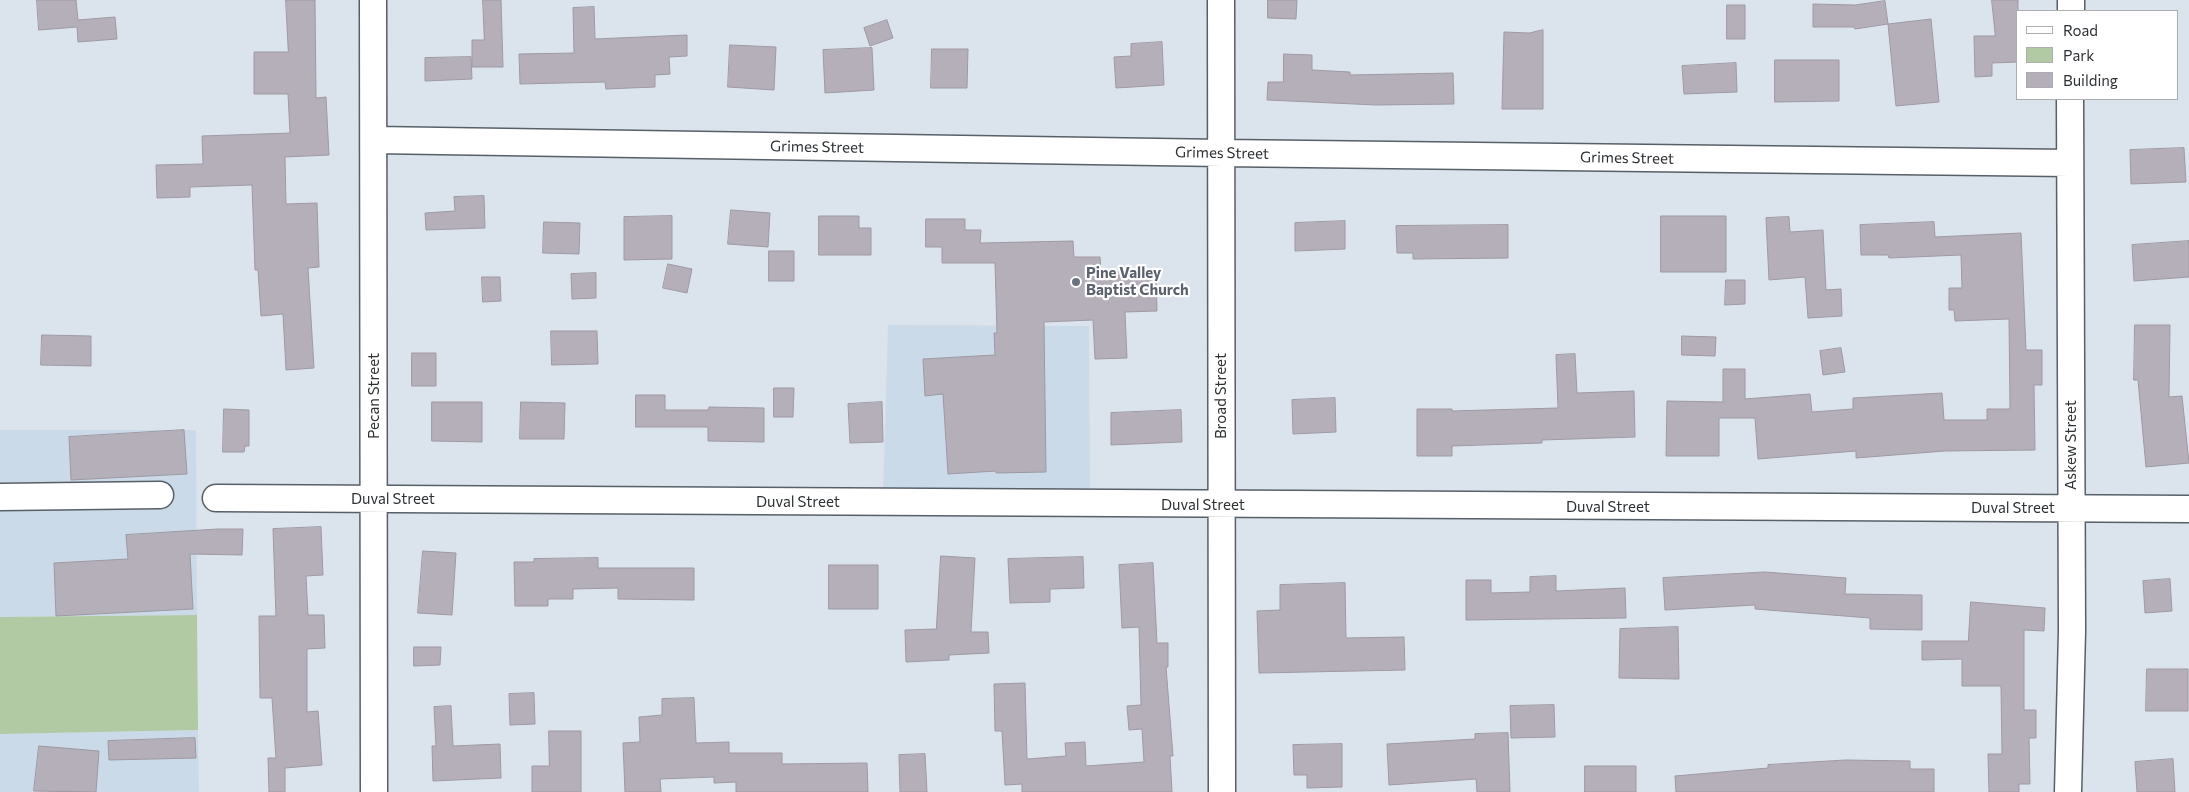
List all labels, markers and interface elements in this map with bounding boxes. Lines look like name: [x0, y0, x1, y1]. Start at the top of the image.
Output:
legend: [2016, 10, 2179, 100]
text: Road: [2063, 21, 2098, 39]
text: Park: [2063, 46, 2094, 64]
text: Building: [2063, 71, 2118, 89]
street label: Grimes Street: [770, 137, 864, 157]
street label: Grimes Street: [1175, 143, 1269, 163]
street label: Grimes Street: [1580, 148, 1674, 168]
place label: Pine Valley Baptist Church: [1086, 264, 1189, 299]
marker: Pine Valley Baptist Church: [1070, 276, 1082, 288]
street label: Pecan Street: [365, 353, 383, 439]
street label: Broad Street: [1212, 353, 1230, 439]
street label: Askew Street: [2062, 400, 2080, 490]
street label: Duval Street: [351, 490, 435, 508]
street label: Duval Street: [756, 493, 840, 511]
street label: Duval Street: [1161, 496, 1245, 514]
street label: Duval Street: [1566, 498, 1650, 516]
street label: Duval Street: [1971, 499, 2055, 517]

